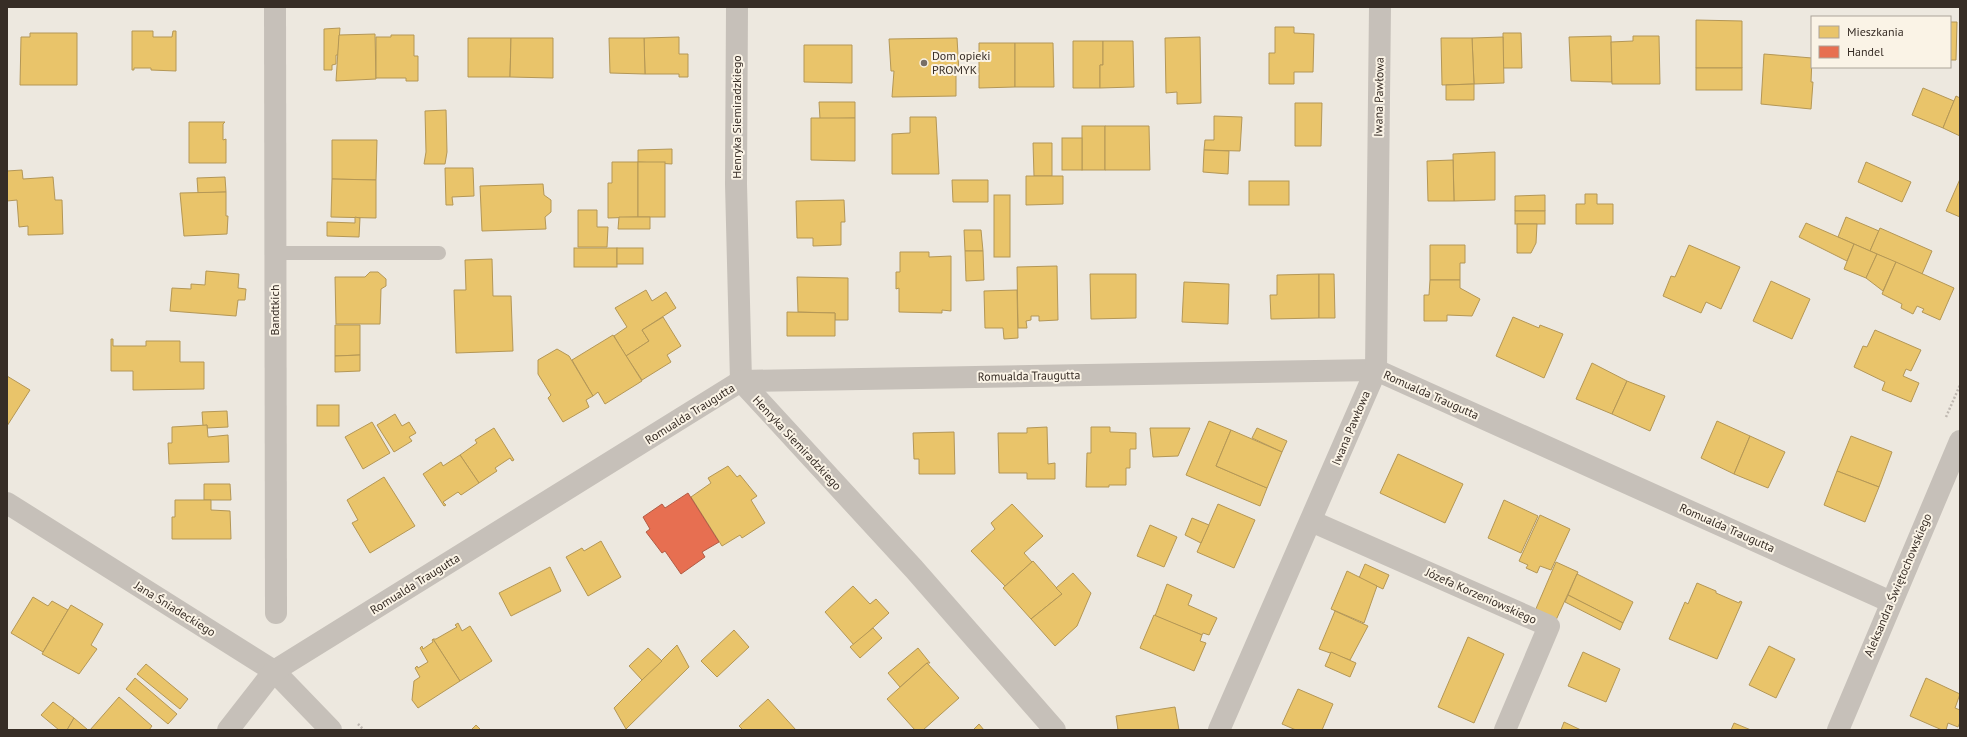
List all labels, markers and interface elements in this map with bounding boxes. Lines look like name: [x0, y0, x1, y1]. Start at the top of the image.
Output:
legend: [1811, 16, 1951, 68]
text: Mieszkania: [1847, 24, 1904, 39]
text: Handel: [1847, 44, 1884, 59]
place label: Dom opieki PROMYK: [932, 48, 990, 77]
street label: Henryka Siemiradzkiego: [729, 55, 744, 179]
street label: Iwana Pawłowa: [1370, 57, 1387, 137]
marker: Dom opieki PROMYK: [919, 58, 929, 68]
street label: Bandtkich: [267, 285, 282, 336]
street label: Romualda Traugutta: [977, 367, 1081, 384]
street label: Romualda Traugutta: [1381, 367, 1481, 422]
street label: Romualda Traugutta: [642, 380, 737, 447]
street label: Iwana Pawłowa: [1328, 388, 1373, 467]
street label: Henryka Siemiradzkiego: [750, 392, 845, 493]
street label: Romualda Traugutta: [1677, 500, 1777, 555]
street label: Aleksandra Świętochowskiego: [1860, 511, 1935, 659]
street label: Romualda Traugutta: [367, 550, 462, 617]
street label: Józefa Korzeniowskiego: [1422, 564, 1539, 627]
street label: Jana Śniadeckiego: [131, 577, 219, 640]

